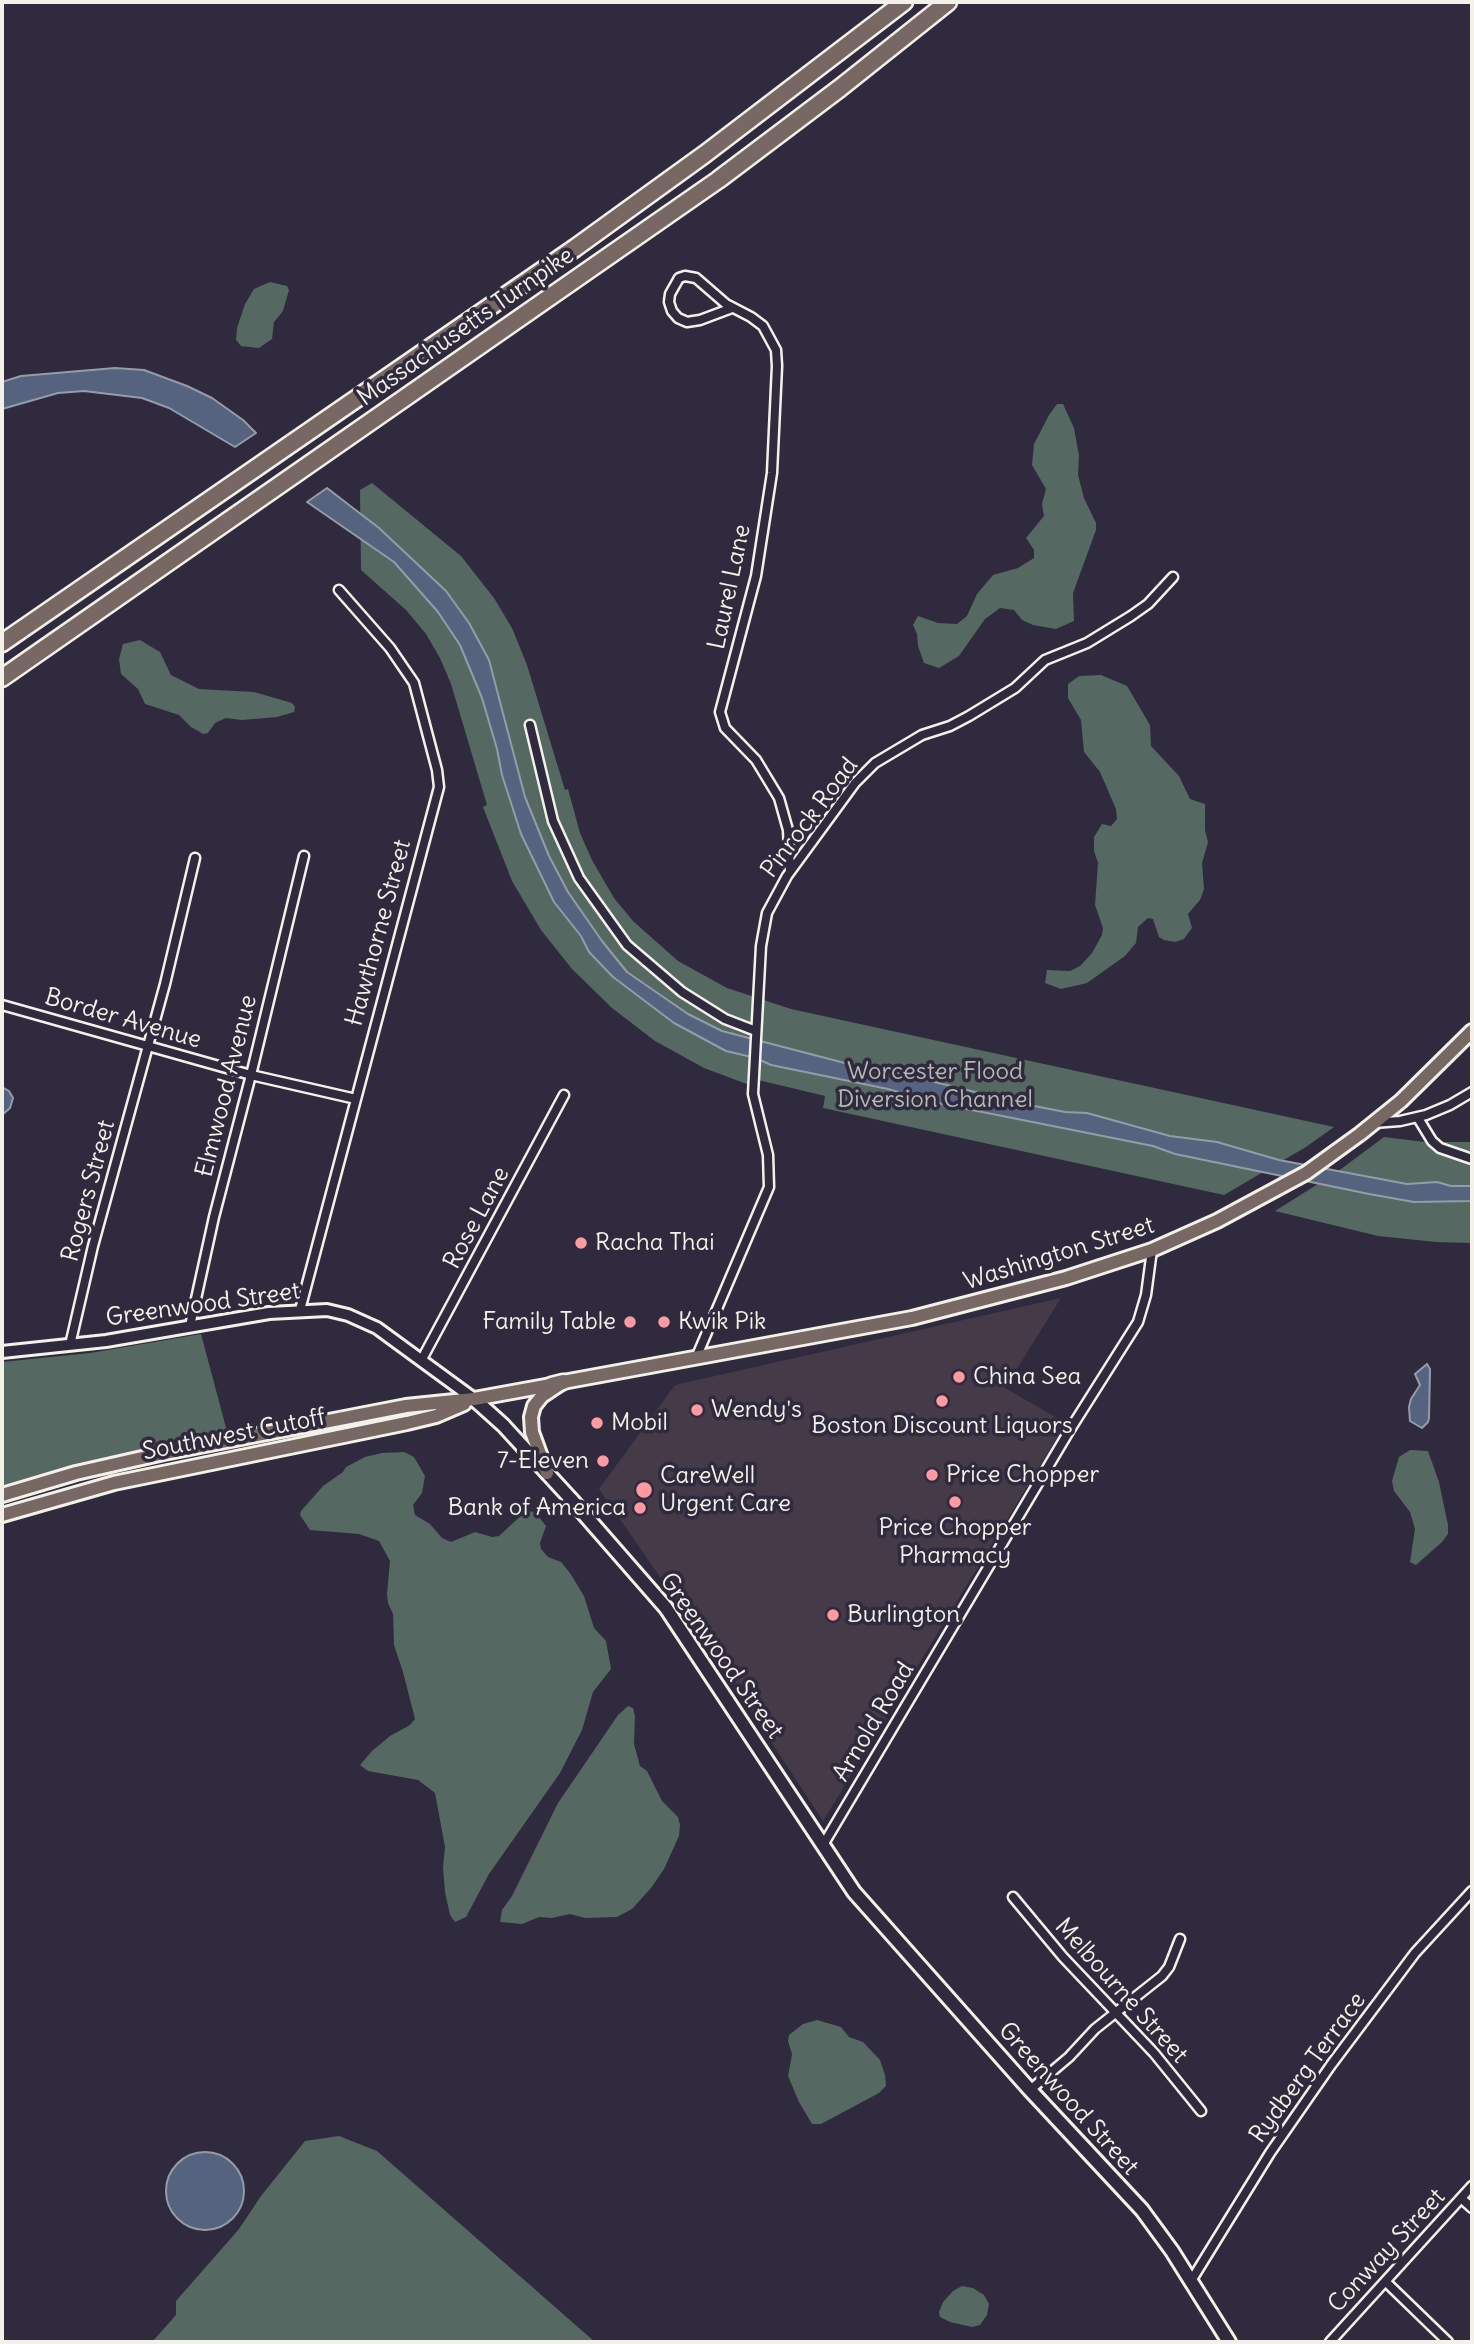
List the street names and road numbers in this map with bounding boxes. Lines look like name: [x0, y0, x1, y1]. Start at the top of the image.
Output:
street label: Massachusetts Turnpike: [352, 241, 580, 413]
street label: Laurel Lane: [703, 522, 757, 652]
street label: Pinrock Road: [755, 752, 865, 884]
street label: Hawthorne Street: [340, 837, 418, 1029]
street label: Border Avenue: [41, 983, 205, 1055]
street label: Elmwood Avenue: [190, 992, 264, 1180]
street label: Rogers Street: [56, 1117, 122, 1265]
street label: Rose Lane: [438, 1162, 516, 1274]
street label: Washington Street: [960, 1211, 1158, 1297]
street label: Greenwood Street: [104, 1277, 302, 1333]
street label: Southwest Cutoff: [140, 1403, 328, 1467]
street label: Greenwood Street: [653, 1568, 789, 1744]
street label: Arnold Road: [827, 1657, 921, 1787]
street label: Melbourne Street: [1048, 1913, 1194, 2069]
street label: Rydberg Terrace: [1244, 1987, 1372, 2149]
street label: Greenwood Street: [992, 2017, 1144, 2181]
street label: Conway Street: [1322, 2183, 1452, 2319]

